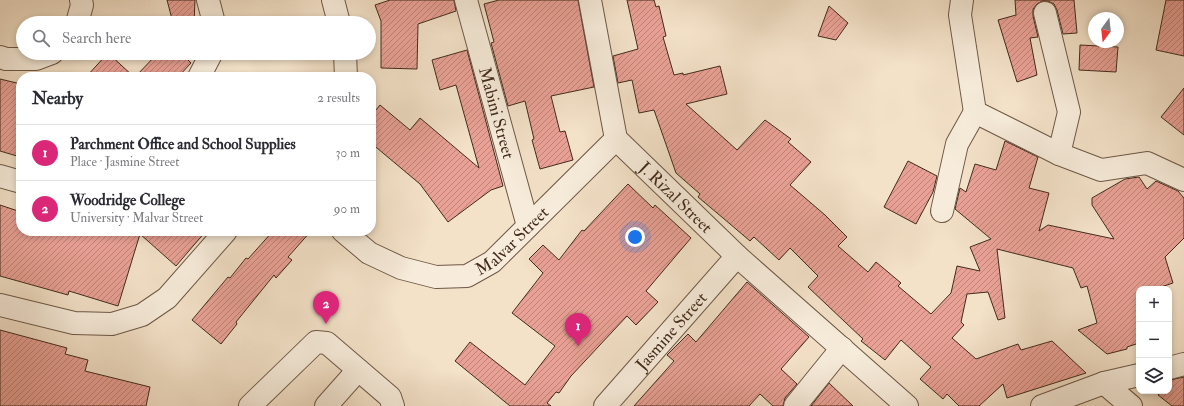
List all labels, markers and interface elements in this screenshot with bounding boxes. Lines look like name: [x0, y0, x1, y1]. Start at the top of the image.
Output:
north arrow: [1088, 12, 1124, 48]
search box: [16, 16, 376, 60]
icon: search: [30, 27, 52, 49]
text: Search here: [62, 29, 131, 48]
street label: Mabini Street: [474, 65, 519, 162]
text: Nearby: [32, 88, 83, 109]
text: 2 results: [317, 90, 360, 106]
text: Parchment Office and School Supplies: [70, 135, 296, 154]
text: 1: [43, 145, 47, 161]
text: 30 m: [336, 145, 360, 161]
text: Place · Jasmine Street: [70, 154, 180, 170]
street label: J. Rizal Street: [633, 156, 717, 238]
text: Woodridge College: [70, 191, 185, 210]
text: 2: [42, 201, 48, 217]
text: 90 m: [334, 201, 360, 217]
street label: Malvar Street: [472, 202, 553, 280]
text: University · Malvar Street: [70, 210, 203, 226]
your location: [625, 227, 645, 247]
map controls: [1136, 286, 1172, 394]
button: +: [1136, 286, 1172, 322]
street label: Jasmine Street: [631, 287, 712, 376]
pin: 2: [313, 291, 339, 324]
pin: 1: [565, 313, 591, 346]
button: −: [1136, 322, 1172, 358]
button: layers: [1136, 358, 1172, 394]

